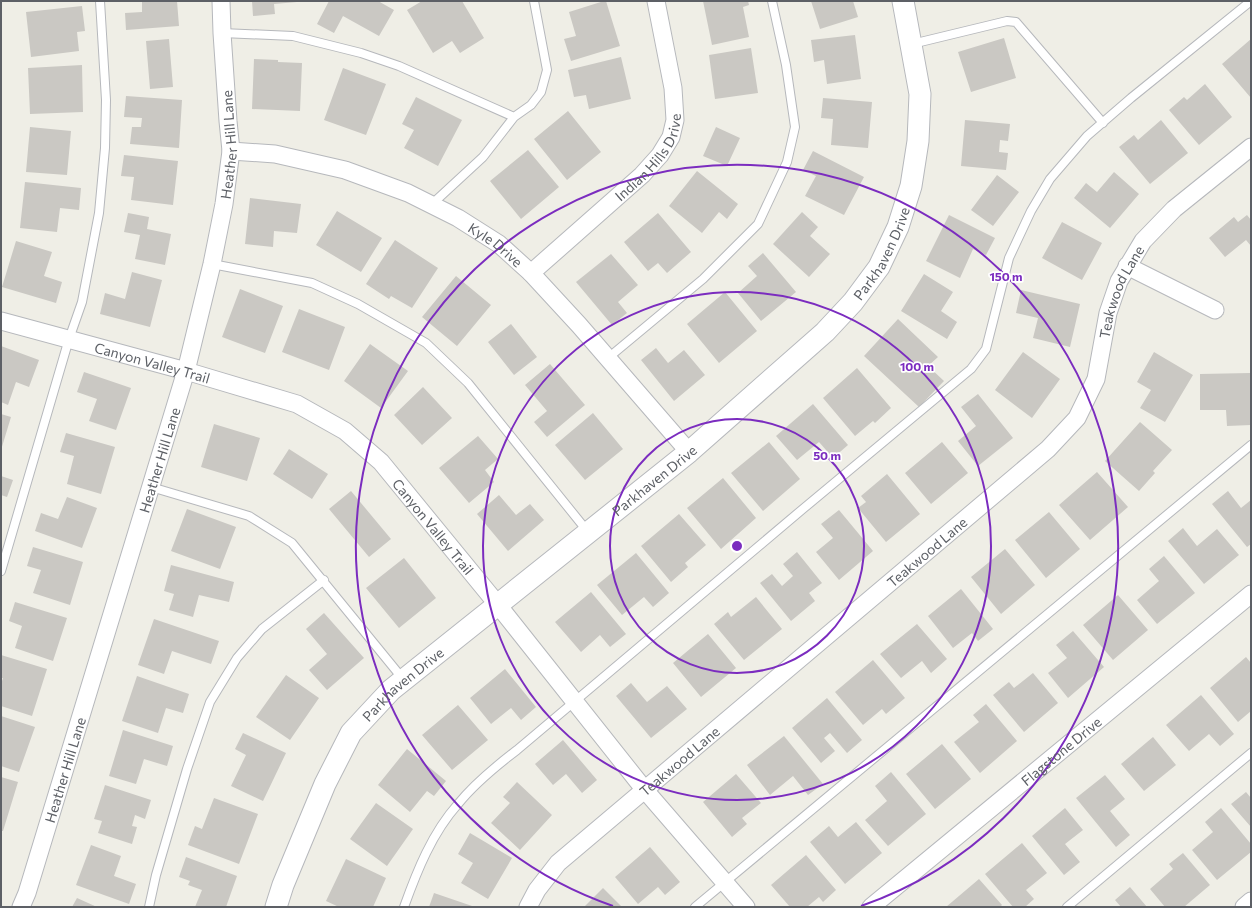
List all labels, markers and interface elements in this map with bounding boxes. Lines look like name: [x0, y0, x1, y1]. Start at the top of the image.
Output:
street label: Heather Hill Lane: [216, 90, 240, 200]
street label: Indian Hills Drive: [611, 113, 684, 204]
street label: Parkhaven Drive: [849, 205, 912, 303]
street label: Kyle Drive: [466, 218, 527, 270]
street label: Teakwood Lane: [1095, 242, 1147, 340]
text: 150 m: [989, 269, 1023, 283]
street label: Canyon Valley Trail: [93, 338, 212, 386]
text: 100 m: [900, 359, 934, 373]
street label: Heather Hill Lane: [135, 405, 183, 515]
street label: Parkhaven Drive: [608, 441, 700, 519]
text: 50 m: [813, 448, 841, 462]
street label: Canyon Valley Trail: [389, 475, 478, 578]
street label: Teakwood Lane: [883, 513, 970, 590]
centre of rings: [730, 539, 744, 553]
street label: Parkhaven Drive: [358, 643, 447, 724]
street label: Flagstone Drive: [1017, 713, 1104, 789]
street label: Heather Hill Lane: [40, 715, 89, 825]
street label: Teakwood Lane: [636, 722, 723, 799]

